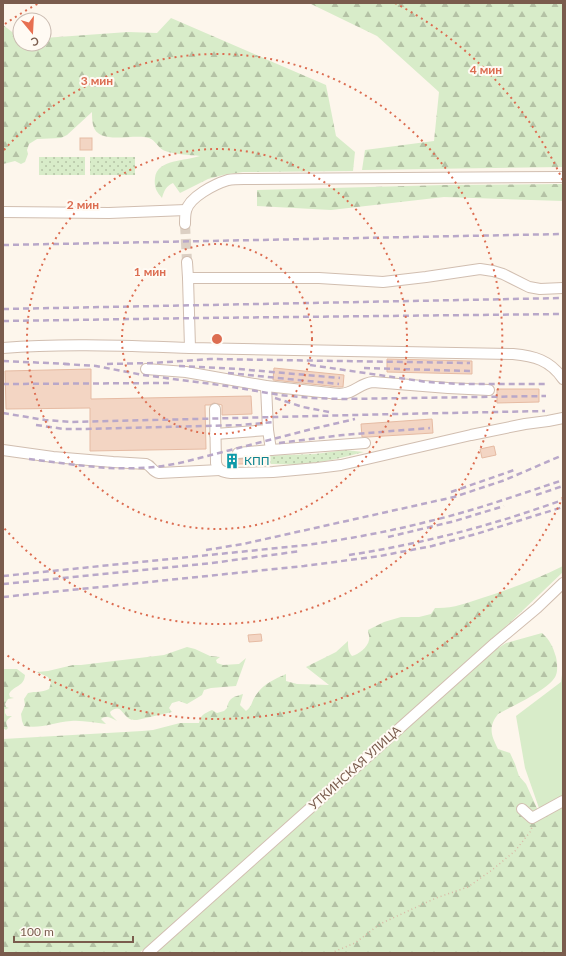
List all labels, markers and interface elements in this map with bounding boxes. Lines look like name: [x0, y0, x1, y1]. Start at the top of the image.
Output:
north arrow: [12, 12, 52, 52]
text: С: [29, 35, 41, 50]
text: 4 мин: [470, 62, 502, 77]
text: 3 мин: [81, 73, 113, 88]
text: 2 мин: [67, 197, 99, 212]
text: 1 мин: [134, 264, 166, 279]
centre of rings: [210, 332, 224, 346]
building icon: КПП: [223, 452, 241, 470]
place label: КПП: [244, 453, 270, 468]
street label: УТКИНСКАЯ УЛИЦА: [306, 722, 404, 813]
scale bar: [14, 918, 133, 944]
text: 100 m: [20, 924, 54, 939]

